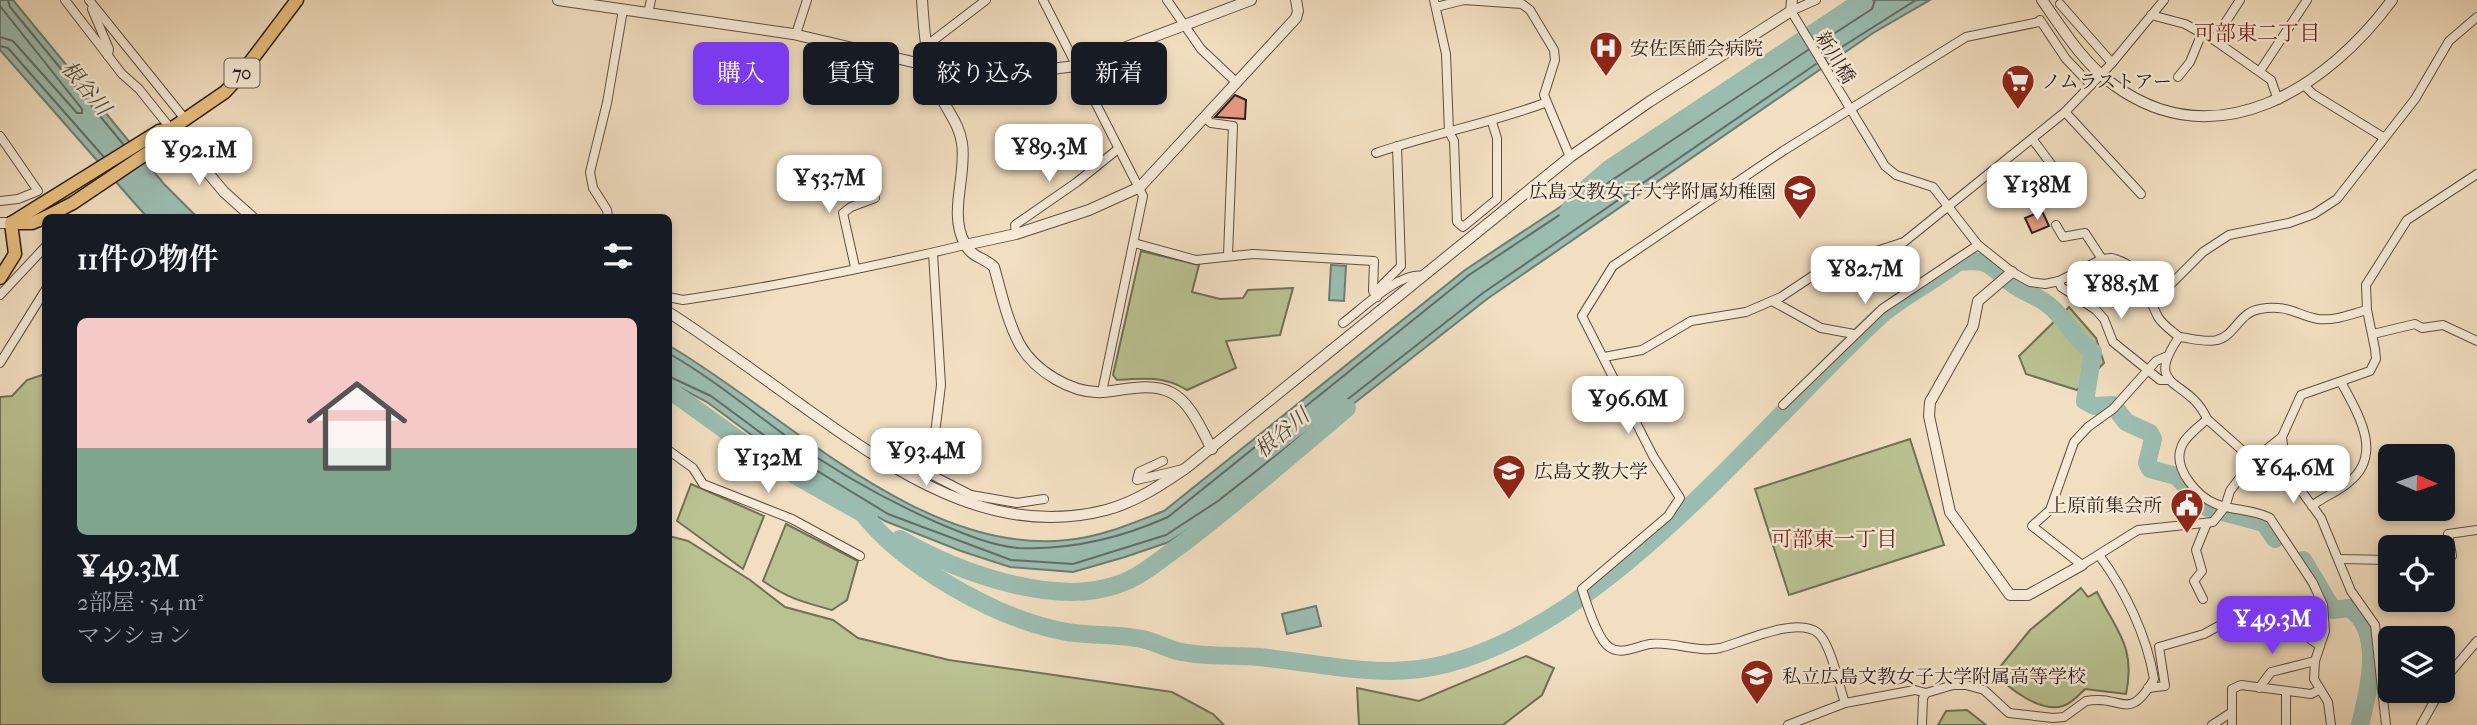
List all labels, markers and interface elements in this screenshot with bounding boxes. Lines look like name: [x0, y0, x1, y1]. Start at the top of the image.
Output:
district label: 可部東二丁目: [2194, 21, 2320, 45]
street label: 新川橋: [1811, 27, 1859, 88]
hospital icon: 安佐医師会病院: [1587, 29, 1625, 78]
place label: 安佐医師会病院: [1630, 38, 1763, 60]
chip: 購入: [693, 42, 789, 105]
chip: 賃貸: [803, 42, 899, 105]
chip: 絞り込み: [913, 42, 1057, 105]
chip: 新着: [1071, 42, 1167, 105]
water label: 根谷川: [57, 56, 117, 121]
road number: 70: [224, 58, 260, 88]
supermarket icon: ノムラストアー: [1999, 62, 2037, 111]
place label: ノムラストアー: [2042, 71, 2172, 93]
pin: ¥89.3M: [992, 124, 1106, 184]
pin: ¥92.1M: [142, 128, 256, 187]
text: ¥89.3M: [1011, 133, 1087, 160]
text: ¥92.1M: [161, 136, 237, 163]
pin: ¥53.7M: [772, 156, 886, 215]
pin: ¥138M: [1988, 162, 2086, 222]
text: ¥53.7M: [793, 164, 865, 191]
text: ¥138M: [2003, 171, 2071, 198]
school or university icon: 広島文教女子大学附属幼稚園: [1781, 172, 1819, 221]
place label: 広島文教女子大学附属幼稚園: [1529, 181, 1776, 203]
icon: filters: [599, 237, 637, 275]
text: 11件の物件: [77, 242, 218, 277]
pin: ¥82.7M: [1808, 246, 1922, 306]
text: ¥82.7M: [1827, 255, 1903, 282]
pin: ¥88.5M: [2064, 262, 2178, 321]
text: ¥88.5M: [2083, 270, 2159, 297]
icon: home: [294, 363, 420, 489]
pin: ¥96.6M: [1571, 376, 1685, 436]
text: ¥96.6M: [1588, 385, 1668, 412]
water label: 根谷川: [1250, 402, 1315, 462]
pin: ¥93.4M: [869, 428, 983, 488]
pin: ¥132M: [719, 435, 817, 495]
text: ¥93.4M: [886, 437, 966, 464]
text: ¥132M: [734, 444, 802, 471]
north arrow: [2378, 444, 2455, 522]
map controls: [2378, 444, 2455, 703]
pin: ¥64.6M: [2236, 446, 2350, 505]
school or university icon: 広島文教大学: [1490, 452, 1528, 501]
text: ¥64.6M: [2252, 454, 2334, 481]
place label: 広島文教大学: [1534, 461, 1648, 483]
public building icon: 上原前集会所: [2168, 486, 2206, 535]
place label: 上原前集会所: [2048, 495, 2162, 517]
district label: 可部東一丁目: [1771, 527, 1897, 551]
button: locate: [2378, 535, 2455, 612]
text: ¥49.3M: [77, 549, 179, 584]
text: 2部屋 · 54 m²: [77, 589, 203, 616]
pin: ¥49.3M: [2215, 596, 2329, 656]
text: ¥49.3M: [2233, 605, 2311, 632]
text: マンション: [77, 622, 191, 649]
button: layers: [2378, 626, 2455, 703]
school or university icon: 私立広島文教女子大学附属高等学校: [1738, 657, 1776, 706]
place label: 私立広島文教女子大学附属高等学校: [1782, 666, 2086, 688]

